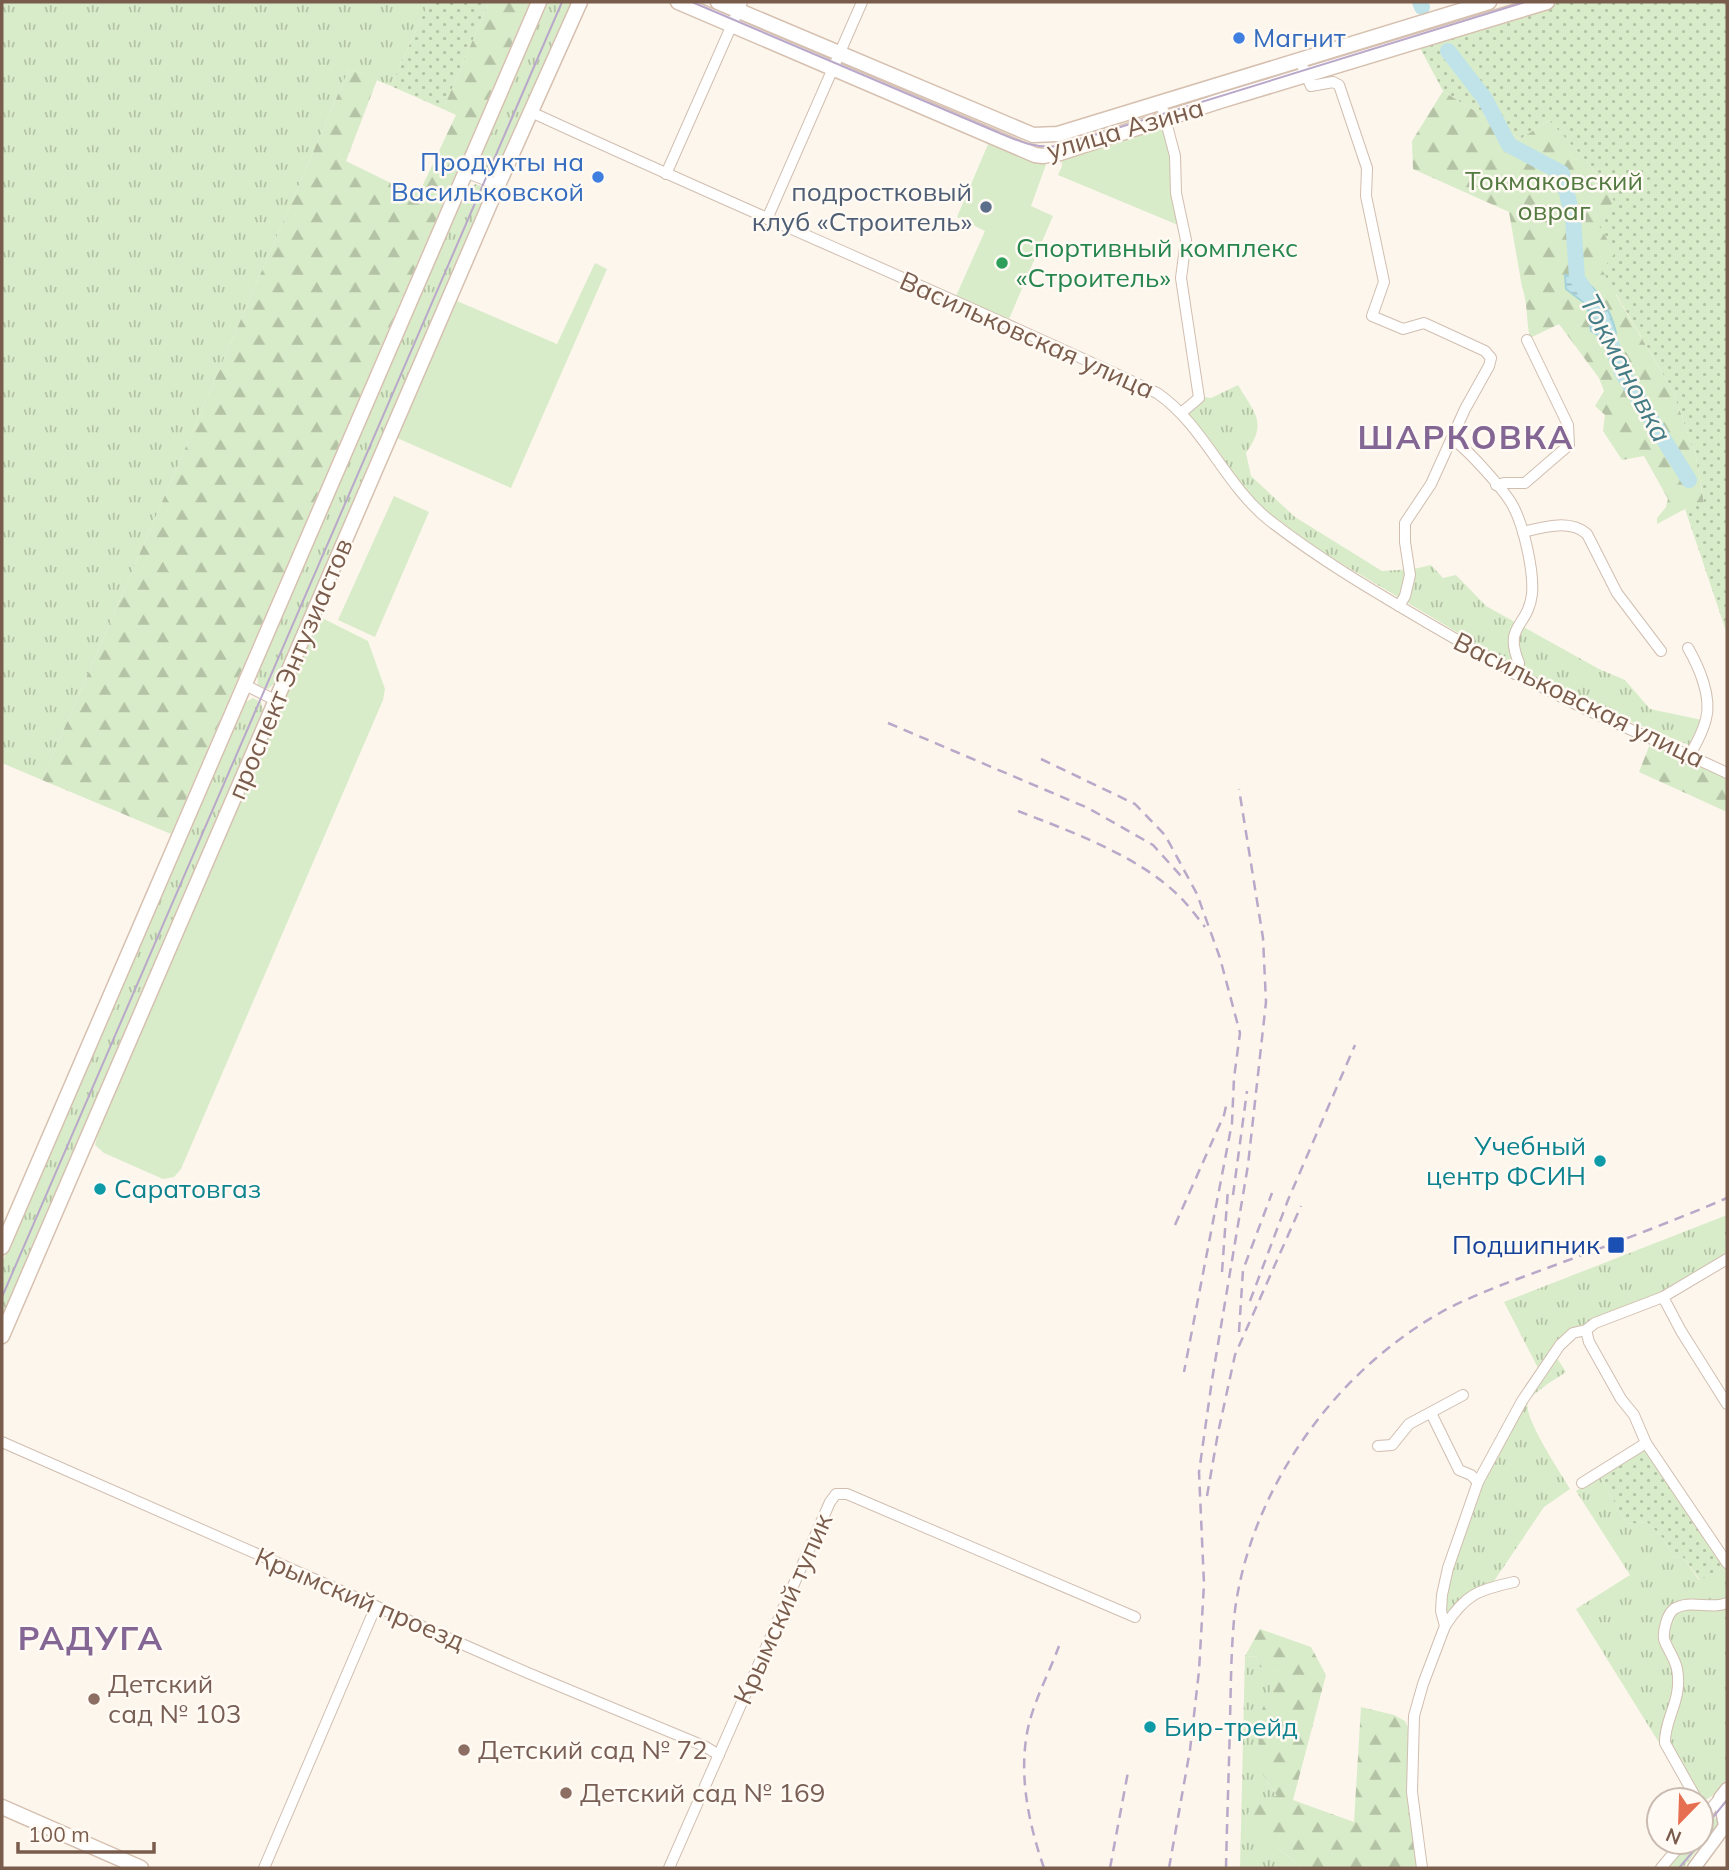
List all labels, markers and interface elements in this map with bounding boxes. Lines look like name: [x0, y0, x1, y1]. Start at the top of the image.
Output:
place label: Магнит: [1253, 21, 1346, 54]
marker: Магнит: [1231, 30, 1247, 46]
street label: улица Азина: [1043, 90, 1207, 167]
place label: Продукты на Васильковской: [391, 145, 584, 208]
park label: Токмаковский овраг: [1465, 164, 1643, 227]
marker: Продукты на Васильковской: [590, 169, 606, 185]
place label: подростковый клуб «Строитель»: [752, 175, 972, 238]
marker: подростковый клуб «Строитель»: [978, 199, 994, 215]
place label: Спортивный комплекс «Строитель»: [1016, 231, 1298, 294]
marker: Спортивный комплекс «Строитель»: [994, 255, 1010, 271]
street label: Васильковская улица: [895, 264, 1160, 406]
water label: Токмановка: [1573, 288, 1680, 448]
district label: ШАРКОВКА: [1357, 416, 1575, 457]
street label: проспект Энтузиастов: [220, 533, 360, 804]
street label: Васильковская улица: [1448, 624, 1710, 775]
place label: Учебный центр ФСИН: [1426, 1129, 1586, 1192]
marker: Учебный центр ФСИН: [1592, 1153, 1608, 1169]
place label: Саратовгаз: [114, 1172, 261, 1205]
marker: Саратовгаз: [92, 1181, 108, 1197]
place label: Подшипник: [1452, 1228, 1600, 1261]
marker: Подшипник: [1606, 1235, 1626, 1255]
street label: Крымский тупик: [726, 1508, 839, 1709]
street label: Крымский проезд: [250, 1539, 470, 1658]
district label: РАДУГА: [18, 1617, 164, 1658]
place label: Детский сад № 103: [108, 1667, 241, 1730]
marker: Детский сад № 103: [86, 1691, 102, 1707]
place label: Бир-трейд: [1164, 1710, 1298, 1743]
marker: Бир-трейд: [1142, 1719, 1158, 1735]
place label: Детский сад № 72: [478, 1733, 708, 1766]
marker: Детский сад № 72: [456, 1742, 472, 1758]
place label: Детский сад № 169: [580, 1776, 825, 1809]
marker: Детский сад № 169: [558, 1785, 574, 1801]
north arrow: [1645, 1786, 1715, 1856]
scale bar: [18, 1811, 154, 1855]
text: 100 m: [28, 1821, 90, 1847]
text: N: [1662, 1823, 1685, 1850]

